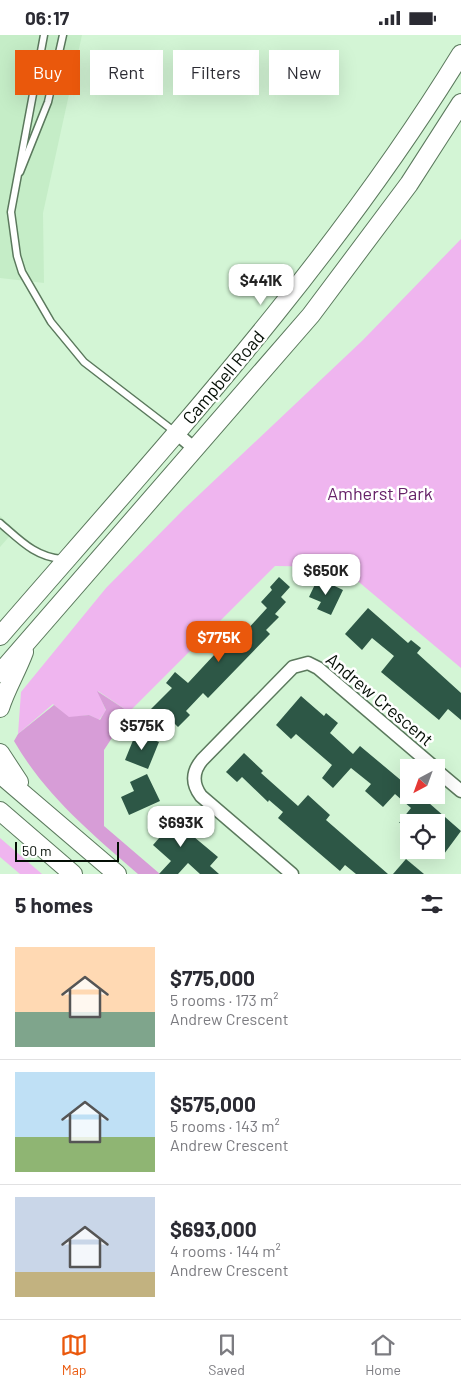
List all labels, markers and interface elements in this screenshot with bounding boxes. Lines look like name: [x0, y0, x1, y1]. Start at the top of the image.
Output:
text: 06:17: [25, 6, 69, 29]
chip: Buy: [15, 50, 80, 95]
chip: Rent: [90, 50, 163, 95]
chip: Filters: [173, 50, 259, 95]
chip: New: [269, 50, 339, 95]
pin: $441K: [226, 263, 296, 306]
text: $441K: [240, 270, 282, 289]
street label: Campbell Road: [177, 326, 269, 428]
park label: Amherst Park: [327, 482, 433, 504]
pin: $650K: [291, 553, 361, 596]
text: $650K: [303, 560, 349, 579]
pin: $775K: [184, 621, 254, 663]
text: $775K: [197, 627, 241, 646]
street label: Andrew Crescent: [322, 648, 438, 750]
pin: $575K: [107, 709, 177, 751]
text: $575K: [120, 715, 164, 734]
north arrow: [400, 759, 445, 804]
map controls: [400, 759, 445, 859]
pin: $693K: [146, 805, 216, 848]
text: $693K: [159, 812, 203, 831]
button: locate: [400, 814, 445, 859]
scale bar: [15, 839, 119, 862]
text: 50 m: [22, 842, 51, 859]
icon: filters: [418, 890, 446, 918]
text: 5 homes: [15, 892, 93, 917]
text: $775,000: [170, 965, 255, 990]
icon: home: [55, 967, 115, 1027]
text: 5 rooms · 173 m²: [170, 990, 278, 1009]
text: Andrew Crescent: [170, 1009, 289, 1028]
text: $575,000: [170, 1091, 256, 1116]
icon: home: [55, 1092, 115, 1152]
text: 5 rooms · 143 m²: [170, 1116, 280, 1135]
text: Andrew Crescent: [170, 1135, 289, 1154]
text: $693,000: [170, 1216, 257, 1241]
icon: home: [55, 1217, 115, 1277]
text: 4 rooms · 144 m²: [170, 1241, 281, 1260]
text: Andrew Crescent: [170, 1260, 289, 1279]
tab: Map: [60, 1331, 88, 1378]
tab: Saved: [208, 1331, 245, 1378]
tab: Home: [365, 1331, 401, 1378]

